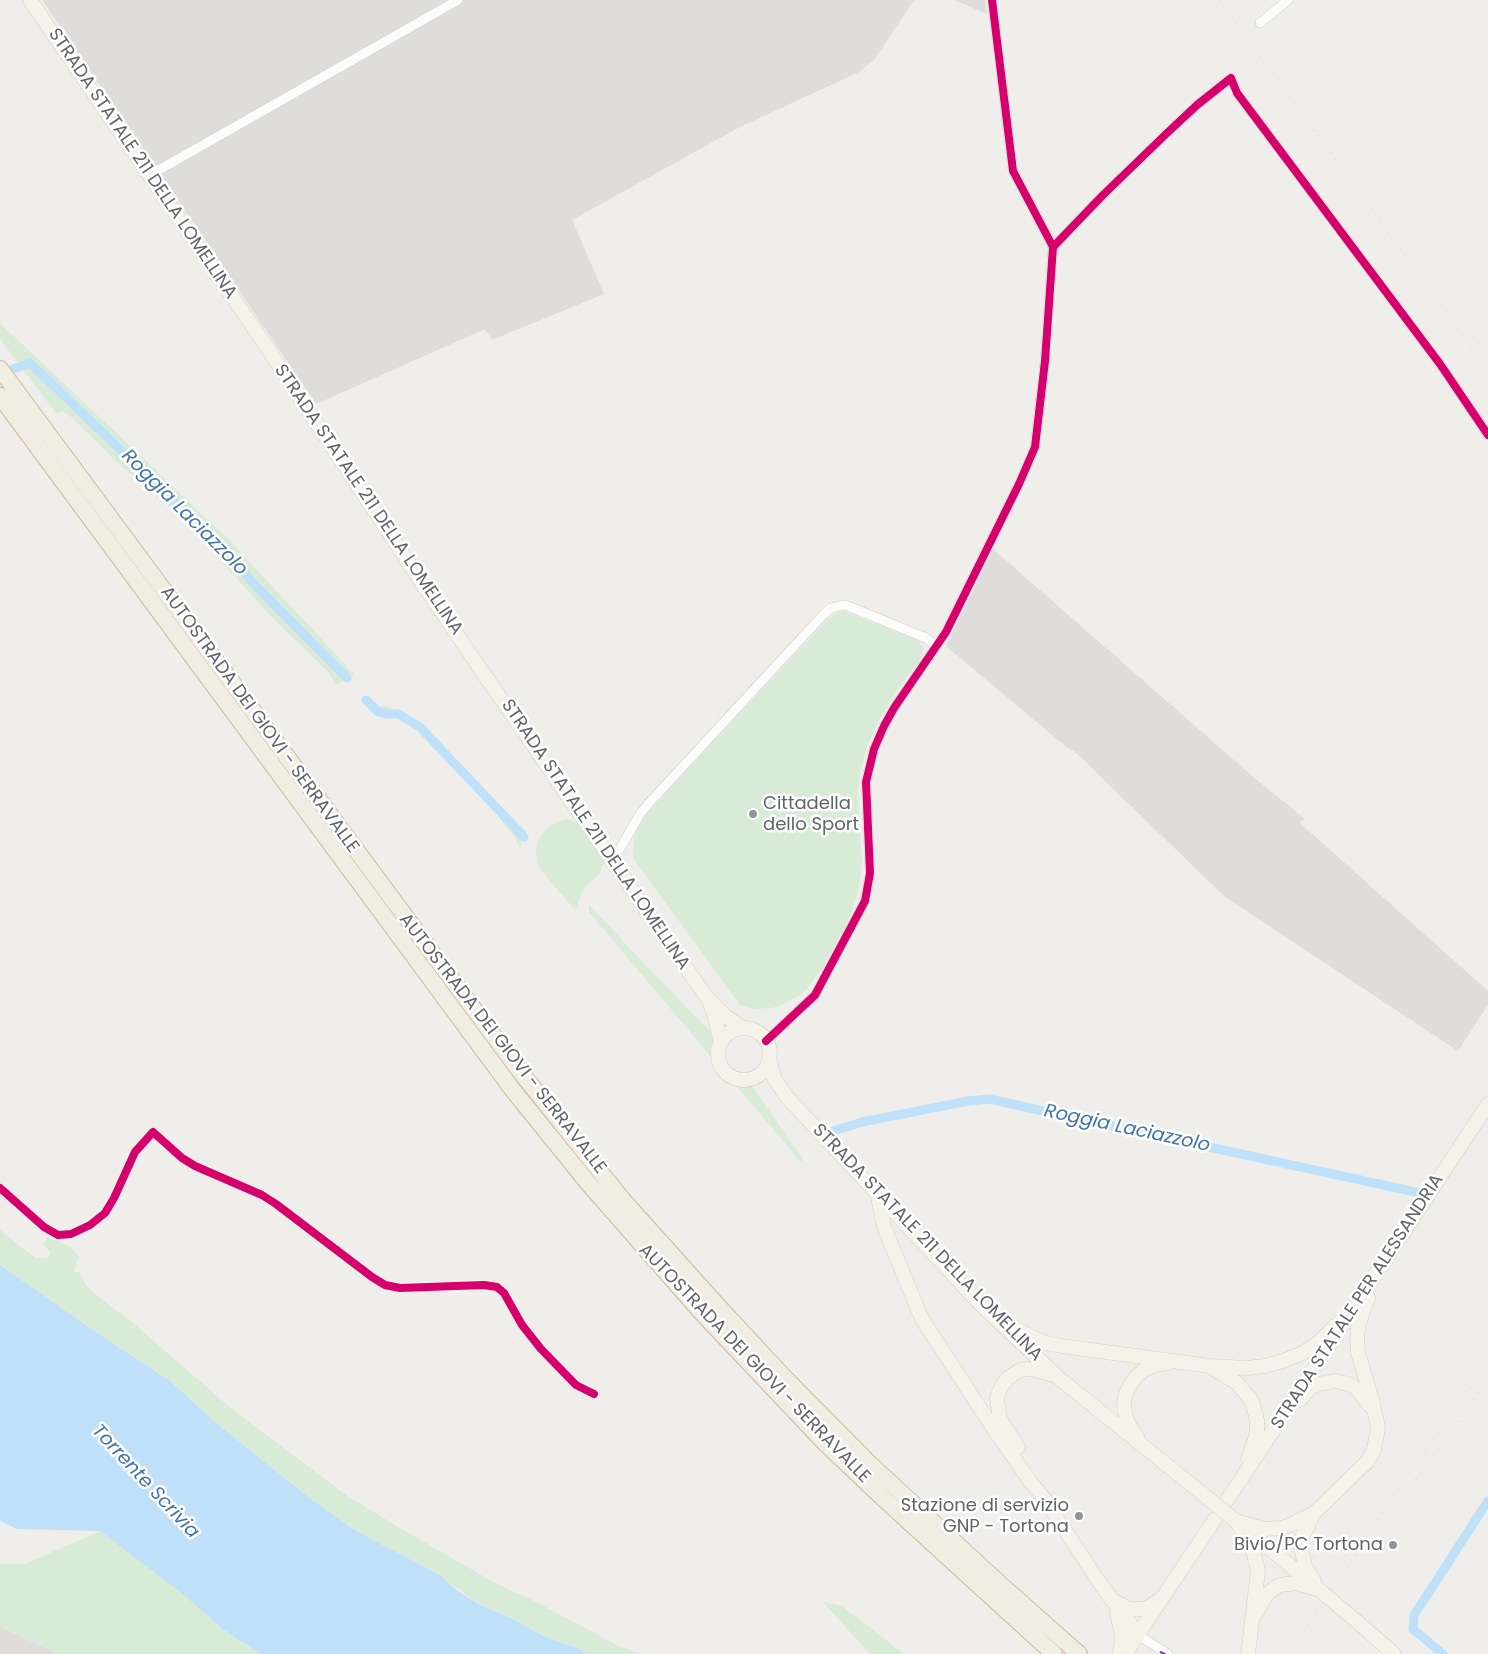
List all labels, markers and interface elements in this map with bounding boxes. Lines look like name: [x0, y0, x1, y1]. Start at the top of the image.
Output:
street label: STRADA STATALE 211 DELLA LOMELLINA: [43, 25, 241, 303]
street label: STRADA STATALE 211 DELLA LOMELLINA: [269, 361, 467, 639]
water label: Roggia Laciazzolo: [116, 445, 252, 581]
street label: AUTOSTRADA DEI GIOVI - SERRAVALLE: [155, 583, 363, 857]
street label: STRADA STATALE 211 DELLA LOMELLINA: [496, 696, 694, 974]
place label: Cittadella dello Sport: [763, 793, 859, 836]
marker: Cittadella dello Sport: [747, 808, 759, 820]
street label: AUTOSTRADA DEI GIOVI - SERRAVALLE: [394, 910, 610, 1178]
water label: Roggia Laciazzolo: [1042, 1100, 1212, 1158]
street label: STRADA STATALE 211 DELLA LOMELLINA: [807, 1120, 1047, 1366]
street label: STRADA STATALE PER ALESSANDRIA: [1267, 1170, 1449, 1434]
street label: AUTOSTRADA DEI GIOVI - SERRAVALLE: [634, 1240, 874, 1488]
water label: Torrente Scrivia: [86, 1420, 204, 1544]
place label: Stazione di servizio GNP - Tortona: [901, 1495, 1069, 1538]
marker: Stazione di servizio GNP - Tortona: [1073, 1510, 1085, 1522]
place label: Bivio/PC Tortona: [1234, 1534, 1383, 1556]
marker: Bivio/PC Tortona: [1387, 1539, 1399, 1551]

